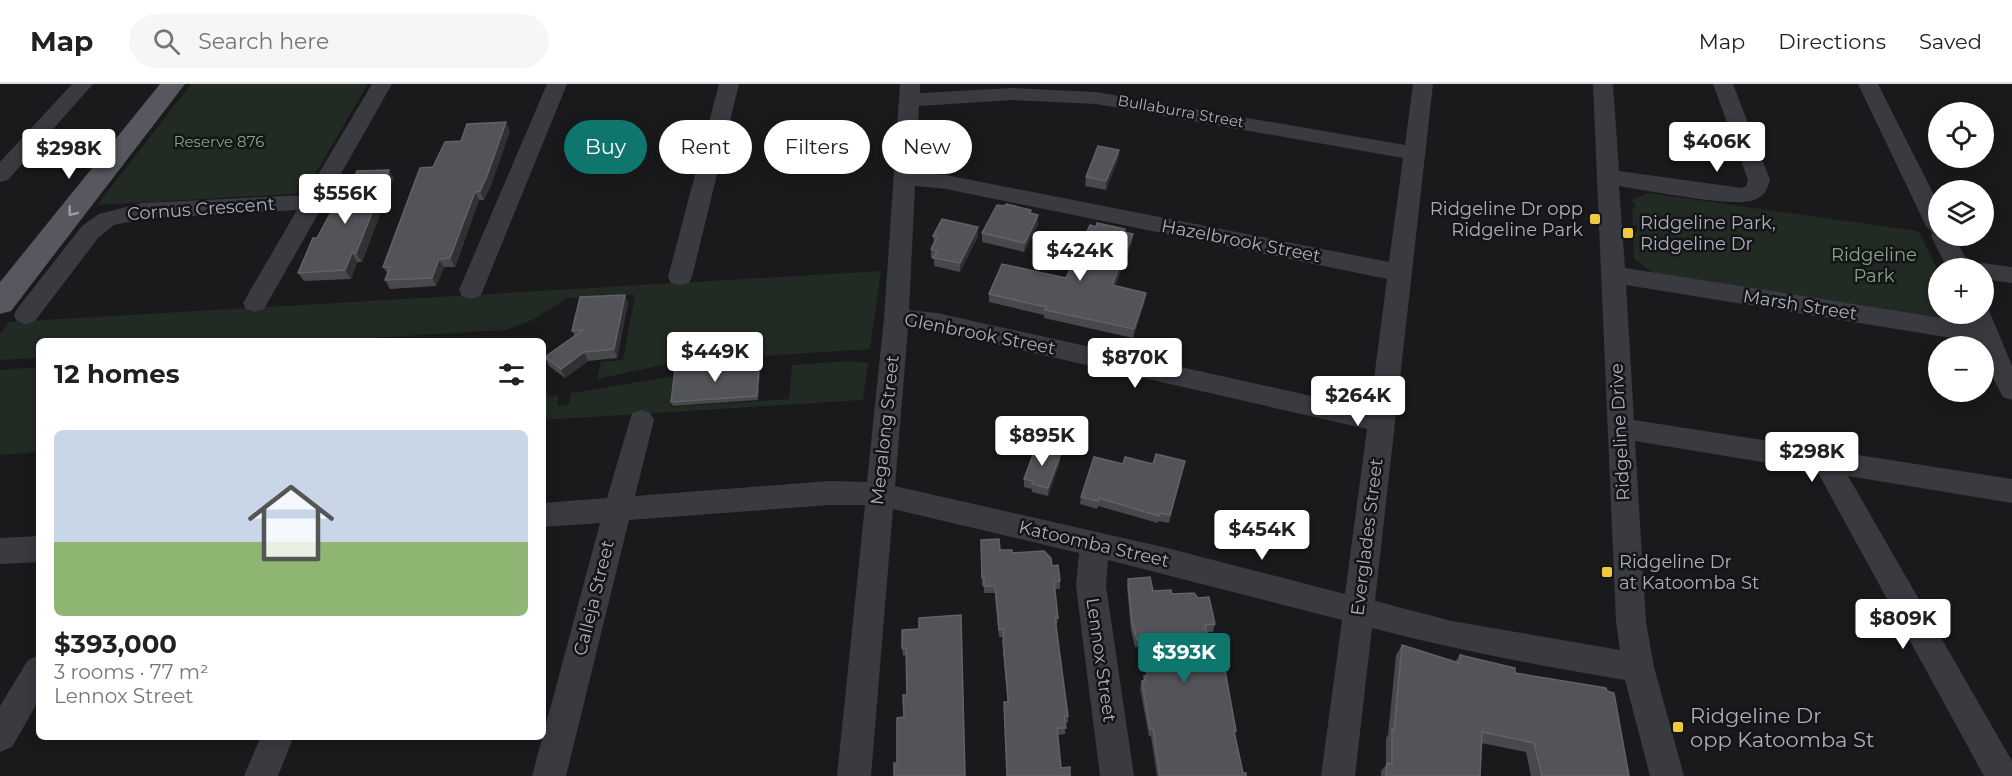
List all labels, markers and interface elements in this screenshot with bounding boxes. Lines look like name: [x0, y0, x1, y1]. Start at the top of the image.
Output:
search box: [129, 14, 549, 68]
text: Map: [30, 24, 93, 58]
icon: search: [150, 25, 183, 58]
text: Search here: [198, 28, 329, 55]
text: Map: [1699, 29, 1745, 54]
text: Directions: [1778, 29, 1886, 54]
text: Saved: [1919, 29, 1982, 54]
street label: Bullaburra Street: [1116, 91, 1246, 131]
map controls: [1928, 102, 1994, 402]
button: locate: [1928, 102, 1994, 168]
chip: Buy: [564, 120, 647, 174]
chip: Rent: [659, 120, 752, 174]
chip: Filters: [764, 120, 870, 174]
chip: New: [882, 120, 972, 174]
pin: $406K: [1675, 122, 1759, 173]
pin: $298K: [27, 129, 111, 180]
text: $406K: [1683, 129, 1751, 153]
park label: Reserve 876: [174, 132, 264, 151]
text: $298K: [36, 136, 102, 160]
pin: $556K: [303, 174, 387, 225]
button: layers: [1928, 180, 1994, 246]
text: $556K: [313, 181, 377, 205]
street label: Cornus Crescent: [126, 193, 276, 225]
place label: Ridgeline Dr opp Ridgeline Park: [1430, 198, 1583, 241]
one-way arrow: [68, 206, 79, 217]
marker: Ridgeline Dr opp Ridgeline Park: [1588, 212, 1602, 226]
place label: Ridgeline Park, Ridgeline Dr: [1640, 212, 1776, 255]
street label: Hazelbrook Street: [1160, 215, 1322, 267]
marker: Ridgeline Park, Ridgeline Dr: [1621, 226, 1635, 240]
pin: $424K: [1038, 231, 1122, 282]
text: $424K: [1047, 238, 1113, 262]
park label: Ridgeline Park: [1831, 244, 1917, 287]
button: +: [1928, 258, 1994, 324]
street label: Marsh Street: [1741, 285, 1859, 325]
street label: Glenbrook Street: [903, 309, 1057, 359]
pin: $449K: [673, 332, 757, 383]
button: −: [1928, 336, 1994, 402]
pin: $870K: [1093, 338, 1177, 389]
text: $449K: [681, 339, 749, 363]
text: $870K: [1102, 345, 1168, 369]
street label: Megalong Street: [866, 354, 904, 506]
text: 12 homes: [54, 358, 180, 390]
icon: filters: [495, 358, 528, 391]
street label: Ridgeline Drive: [1605, 362, 1635, 501]
pin: $264K: [1316, 376, 1400, 427]
text: $264K: [1325, 383, 1391, 407]
pin: $895K: [1000, 416, 1084, 467]
text: $895K: [1009, 423, 1075, 447]
pin: $298K: [1770, 432, 1854, 483]
text: $298K: [1779, 439, 1845, 463]
street label: Everglades Street: [1346, 457, 1388, 617]
icon: home: [237, 469, 345, 577]
pin: $454K: [1220, 510, 1304, 561]
street label: Katoomba Street: [1017, 516, 1171, 572]
text: $454K: [1228, 517, 1296, 541]
street label: Calleja Street: [569, 538, 619, 658]
place label: Ridgeline Dr at Katoomba St: [1619, 551, 1759, 594]
marker: Ridgeline Dr at Katoomba St: [1600, 565, 1614, 579]
street label: Lennox Street: [1081, 596, 1121, 724]
pin: $809K: [1861, 599, 1945, 650]
text: $809K: [1869, 606, 1937, 630]
text: $393,000: [54, 628, 177, 660]
pin: $393K: [1142, 633, 1226, 684]
text: $393K: [1152, 640, 1216, 664]
text: 3 rooms · 77 m²: [54, 660, 209, 684]
text: Lennox Street: [54, 684, 193, 708]
place label: Ridgeline Dr opp Katoomba St: [1690, 703, 1874, 752]
marker: Ridgeline Dr opp Katoomba St: [1671, 720, 1685, 734]

